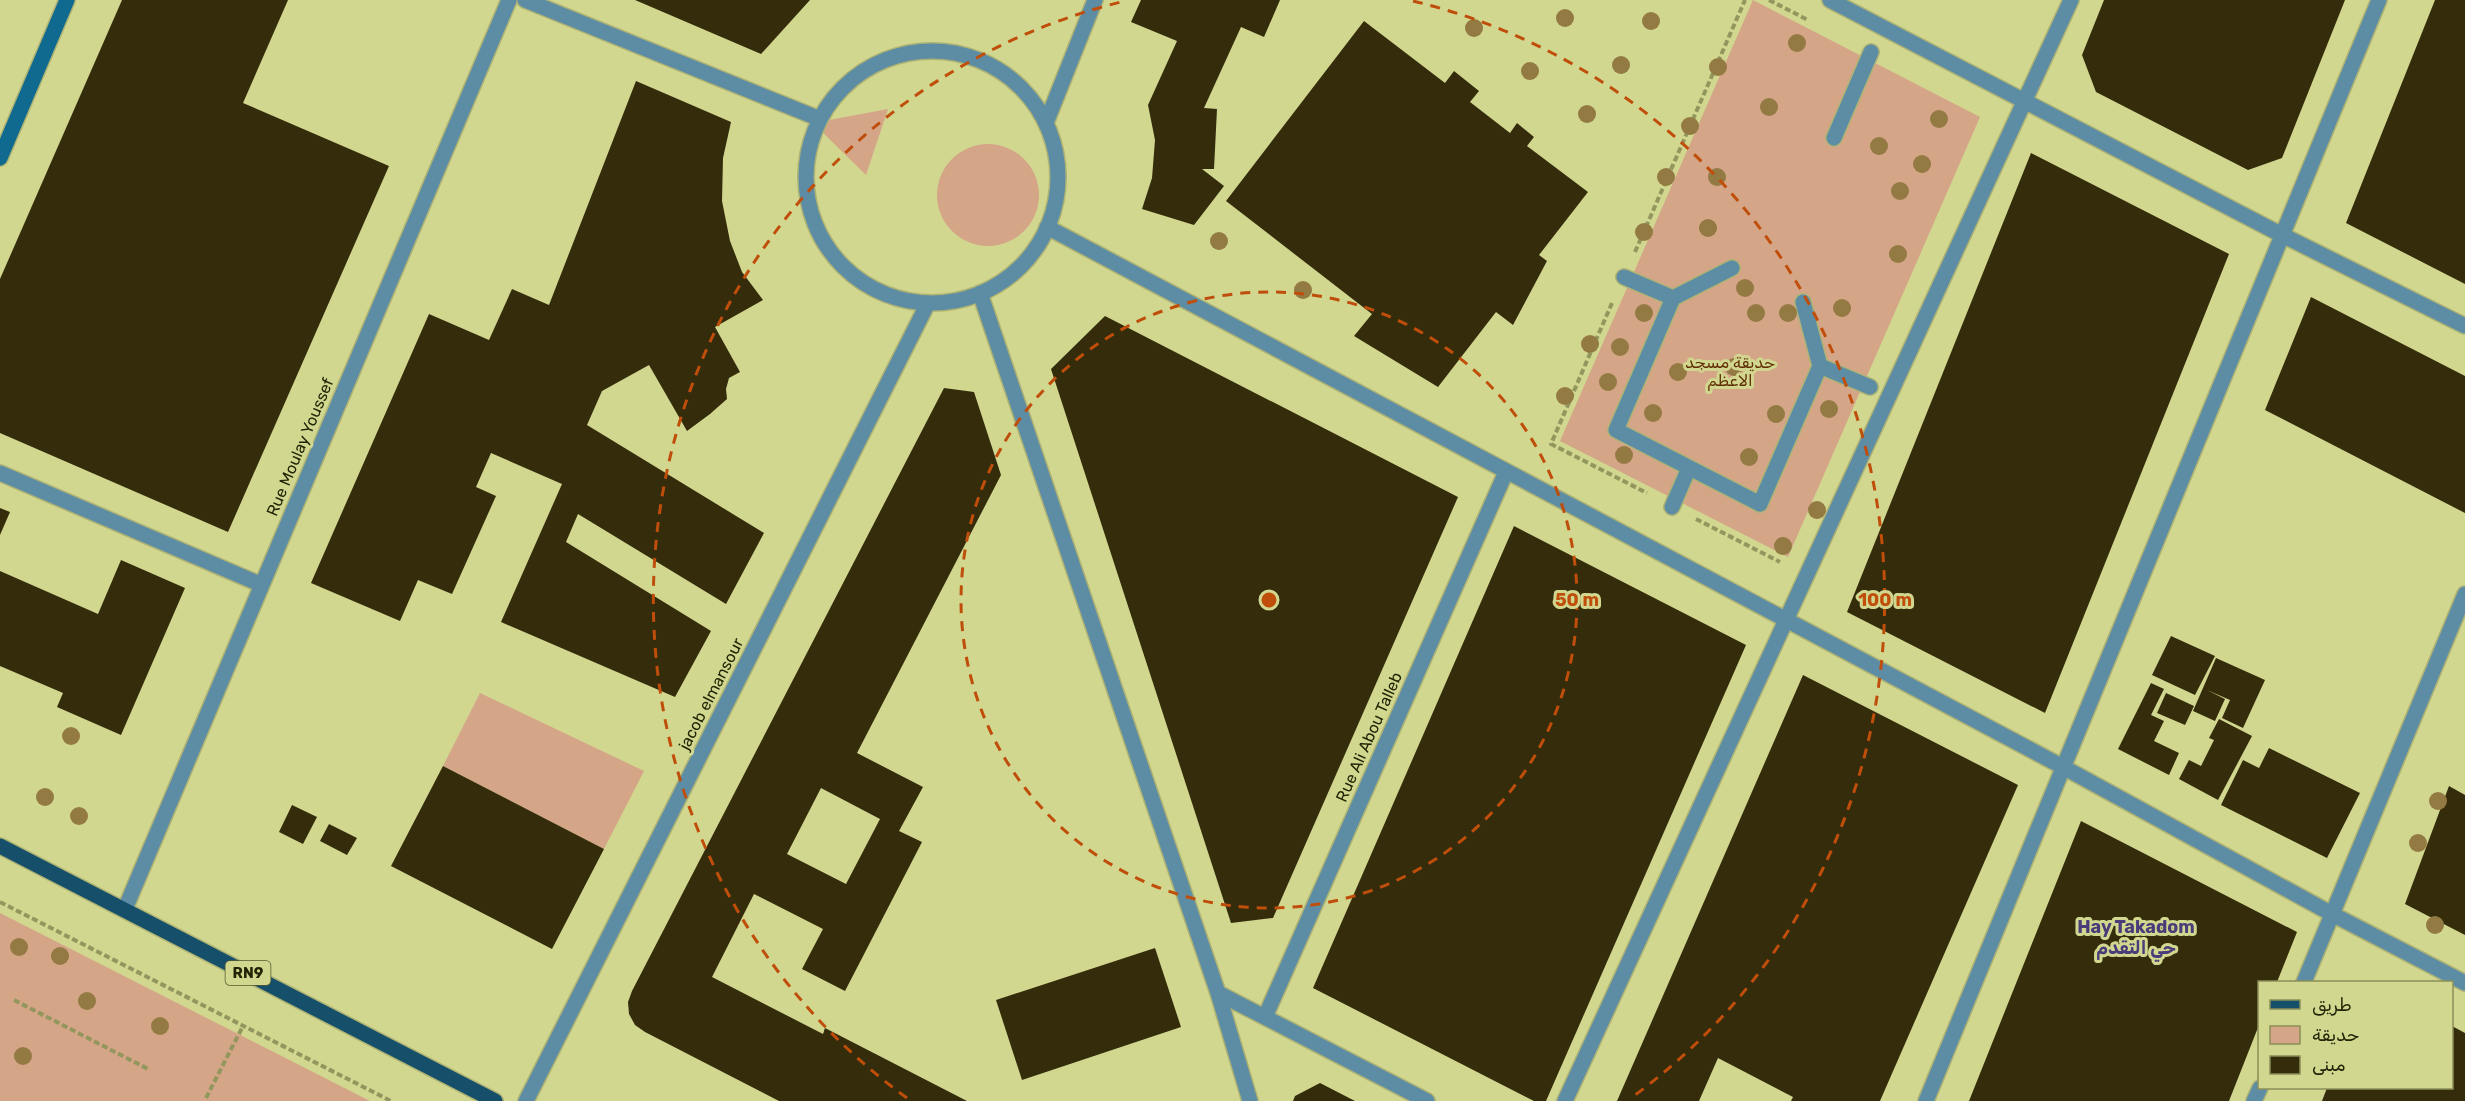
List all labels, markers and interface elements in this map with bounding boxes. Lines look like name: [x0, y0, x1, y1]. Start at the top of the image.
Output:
park label: حديقة مسجد الاعظم: [1685, 353, 1775, 391]
street label: Rue Moulay Youssef: [262, 374, 338, 519]
text: 50 m: [1555, 589, 1599, 611]
text: 100 m: [1858, 589, 1912, 611]
centre of rings: [1259, 590, 1279, 610]
street label: jacob elmansour: [674, 635, 747, 754]
street label: Rue Ali Abou Talleb: [1332, 669, 1406, 805]
district label: Hay Takadom حي التقدم: [2077, 916, 2195, 962]
road number: RN9: [226, 961, 270, 985]
legend: [2258, 981, 2453, 1089]
text: طريق: [2312, 994, 2352, 1016]
text: حديقة: [2312, 1024, 2359, 1046]
text: مبنى: [2312, 1054, 2346, 1076]

